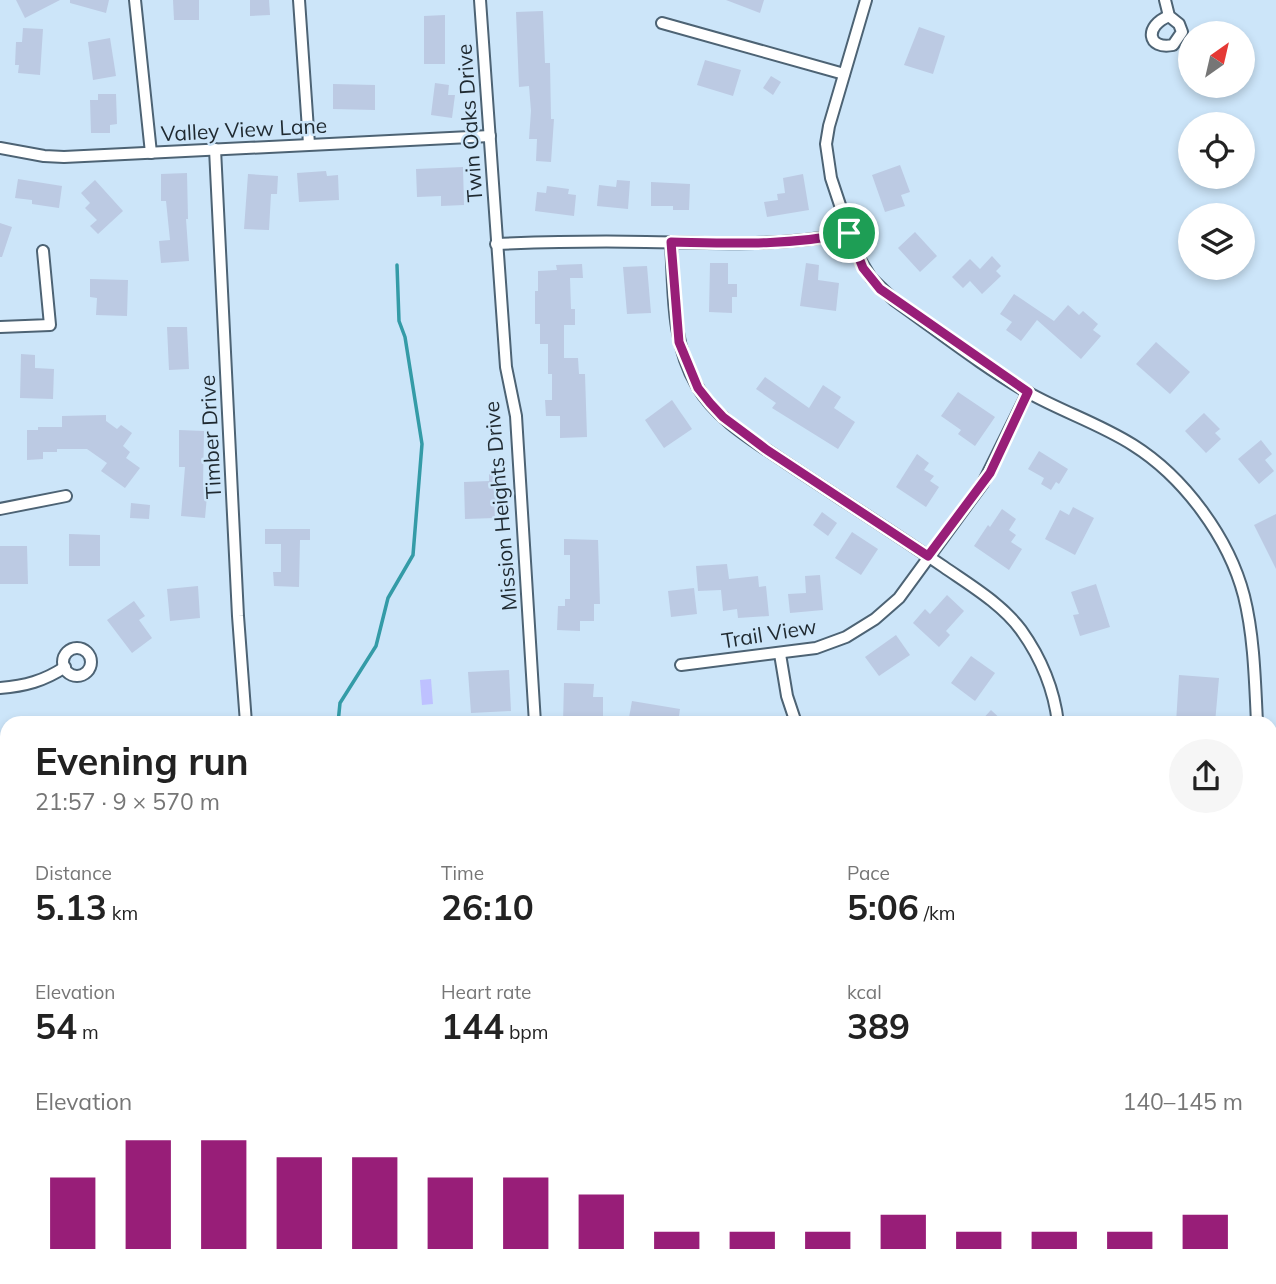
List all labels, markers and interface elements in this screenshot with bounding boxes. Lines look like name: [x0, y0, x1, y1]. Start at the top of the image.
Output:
north arrow: [1178, 21, 1255, 98]
map controls: [1178, 21, 1255, 280]
street label: Twin Oaks Drive: [451, 43, 487, 203]
street label: Valley View Lane: [160, 112, 328, 146]
button: locate: [1178, 112, 1255, 189]
pin: [819, 203, 879, 263]
button: layers: [1178, 203, 1255, 280]
icon: arrive: [830, 214, 868, 252]
street label: Timber Drive: [194, 374, 226, 500]
street label: Mission Heights Drive: [478, 400, 522, 612]
street label: Trail View: [720, 613, 818, 653]
text: Evening run: [35, 737, 249, 785]
button: share: [1169, 739, 1243, 813]
text: 21:57 · 9 × 570 m: [35, 787, 220, 816]
text: Distance: [35, 861, 112, 885]
text: Time: [441, 861, 484, 885]
text: Pace: [847, 861, 890, 885]
text: 5.13: [35, 885, 107, 929]
text: 26:10: [441, 885, 534, 929]
text: 5:06: [847, 885, 919, 929]
text: km: [107, 901, 138, 925]
text: /km: [919, 901, 956, 925]
text: Elevation: [35, 980, 115, 1004]
text: Heart rate: [441, 980, 531, 1004]
text: kcal: [847, 980, 882, 1004]
text: 54: [35, 1004, 77, 1048]
text: 144: [441, 1004, 504, 1048]
text: 389: [847, 1004, 910, 1048]
text: m: [77, 1020, 99, 1044]
text: bpm: [504, 1020, 548, 1044]
text: Elevation: [35, 1087, 132, 1116]
text: 140–145 m: [1122, 1087, 1243, 1116]

